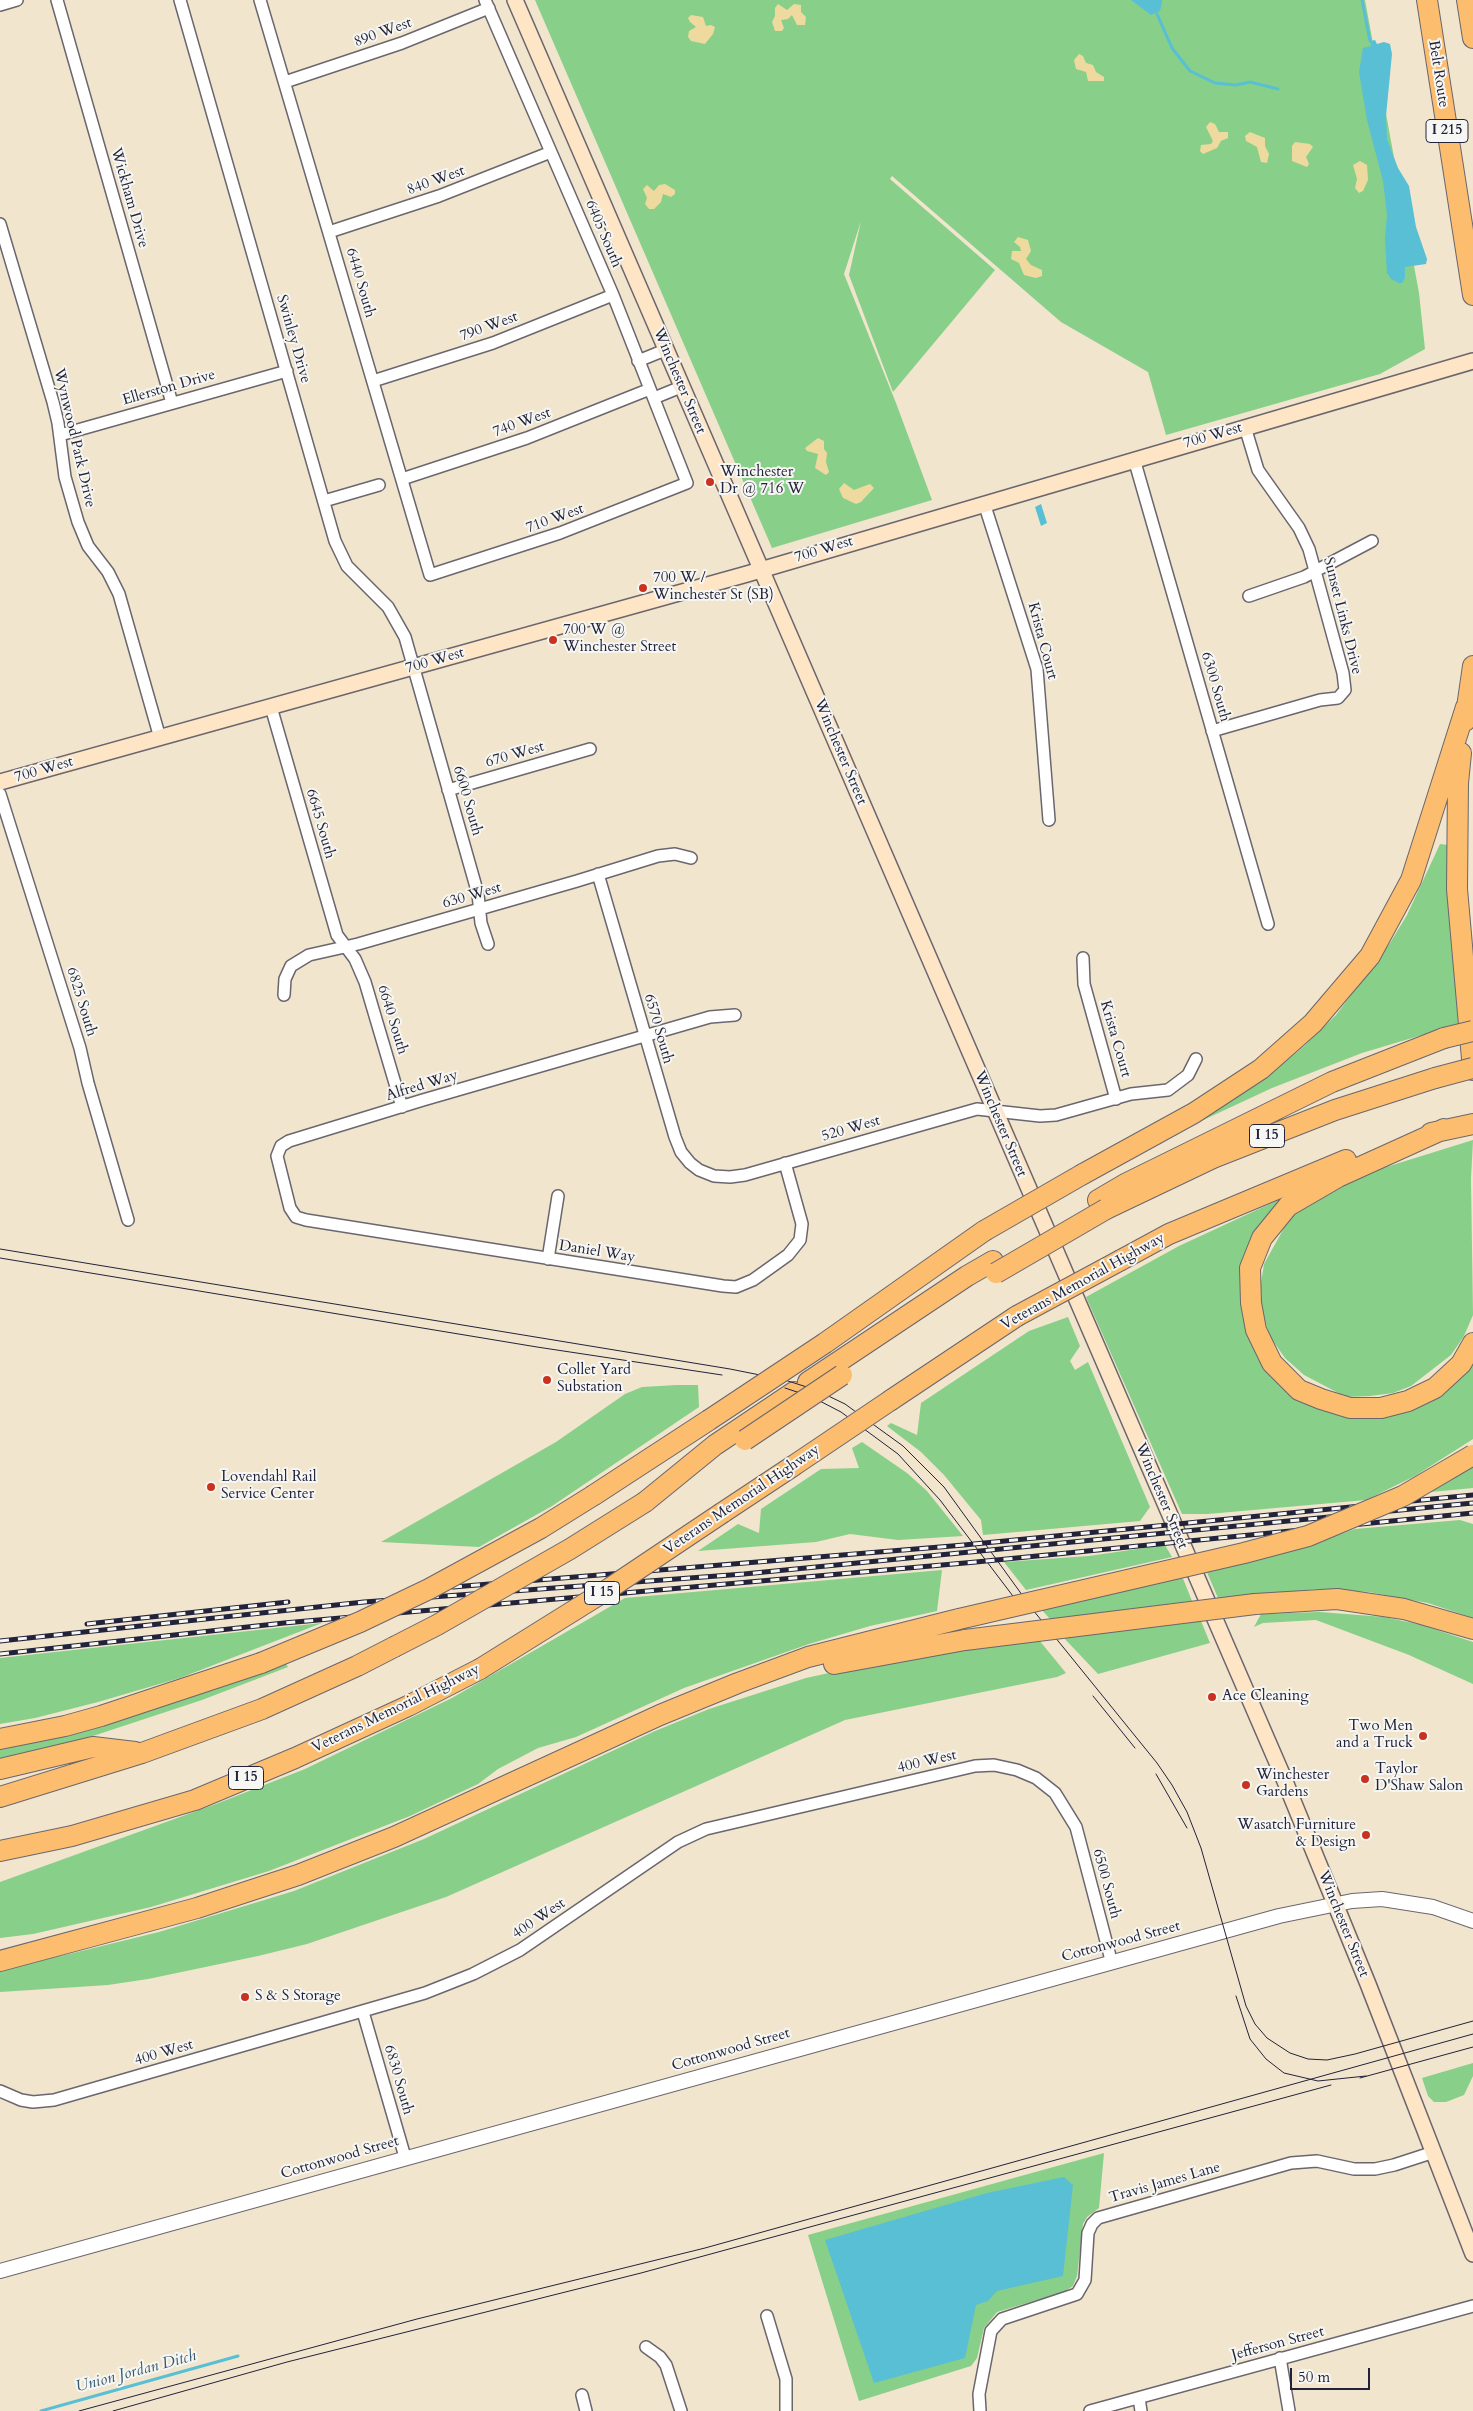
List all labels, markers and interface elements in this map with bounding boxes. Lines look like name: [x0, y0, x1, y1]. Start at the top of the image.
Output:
street label: 890 West: [352, 14, 414, 52]
street label: Belt Route: [1424, 39, 1452, 109]
road number: I 215: [1426, 120, 1468, 142]
street label: Wickham Drive: [106, 146, 152, 250]
street label: 840 West: [405, 162, 467, 200]
street label: 6405 South: [581, 198, 625, 270]
street label: 6440 South: [341, 246, 379, 320]
street label: Swinley Drive: [272, 293, 314, 385]
street label: 790 West: [458, 308, 520, 346]
street label: Winchester Street: [649, 325, 709, 437]
street label: Ellerston Drive: [120, 366, 218, 410]
street label: Wynwood Park Drive: [49, 367, 99, 509]
street label: 740 West: [491, 404, 553, 442]
street label: 700 West: [1182, 419, 1244, 453]
place label: Winchester Dr @ 716 W: [720, 464, 804, 499]
marker: Winchester Dr @ 716 W: [704, 476, 716, 488]
street label: 710 West: [524, 500, 586, 538]
street label: 700 West: [793, 533, 855, 567]
street label: Sunset Links Drive: [1319, 556, 1365, 676]
place label: 700 W / Winchester St (SB): [653, 570, 774, 605]
marker: 700 W / Winchester St (SB): [637, 582, 649, 594]
street label: Krista Court: [1023, 600, 1061, 682]
place label: 700 W @ Winchester Street: [563, 622, 676, 657]
marker: 700 W @ Winchester Street: [547, 634, 559, 646]
street label: 700 West: [404, 644, 466, 678]
street label: 6300 South: [1196, 650, 1234, 724]
street label: Winchester Street: [810, 696, 870, 808]
street label: 670 West: [484, 738, 546, 772]
street label: 700 West: [13, 753, 75, 787]
street label: 6600 South: [448, 764, 486, 838]
street label: 6645 South: [301, 787, 339, 861]
street label: 630 West: [441, 879, 503, 913]
street label: 6825 South: [62, 965, 100, 1039]
street label: 6640 South: [373, 983, 411, 1057]
street label: 6570 South: [639, 992, 677, 1066]
street label: Krista Court: [1095, 998, 1135, 1080]
street label: Alfred Way: [384, 1067, 460, 1105]
street label: Winchester Street: [970, 1068, 1030, 1180]
street label: 520 West: [820, 1112, 882, 1146]
road number: I 15: [1250, 1124, 1284, 1148]
street label: Veterans Memorial Highway: [998, 1229, 1168, 1335]
street label: Daniel Way: [558, 1237, 636, 1267]
place label: Collet Yard Substation: [557, 1362, 631, 1397]
marker: Collet Yard Substation: [541, 1374, 553, 1386]
street label: Winchester Street: [1131, 1440, 1191, 1552]
street label: Veterans Memorial Highway: [660, 1441, 824, 1559]
place label: Lovendahl Rail Service Center: [221, 1469, 317, 1504]
marker: Lovendahl Rail Service Center: [205, 1481, 217, 1493]
road number: I 15: [584, 1582, 620, 1605]
street label: Veterans Memorial Highway: [309, 1660, 483, 1758]
place label: Ace Cleaning: [1222, 1688, 1309, 1706]
marker: Ace Cleaning: [1206, 1691, 1218, 1703]
place label: Two Men and a Truck: [1336, 1718, 1413, 1753]
marker: Two Men and a Truck: [1417, 1730, 1429, 1742]
street label: 400 West: [896, 1746, 958, 1778]
place label: Taylor D'Shaw Salon: [1375, 1761, 1463, 1796]
road number: I 15: [228, 1766, 264, 1790]
place label: Winchester Gardens: [1256, 1767, 1329, 1802]
marker: Taylor D'Shaw Salon: [1359, 1773, 1371, 1785]
marker: Winchester Gardens: [1240, 1779, 1252, 1791]
place label: Wasatch Furniture & Design: [1237, 1817, 1356, 1852]
marker: Wasatch Furniture & Design: [1360, 1829, 1372, 1841]
street label: 6500 South: [1088, 1847, 1124, 1921]
street label: Winchester Street: [1313, 1868, 1373, 1980]
street label: 400 West: [509, 1895, 569, 1943]
street label: Cottonwood Street: [1060, 1918, 1182, 1966]
place label: S & S Storage: [255, 1988, 341, 2006]
marker: S & S Storage: [239, 1991, 251, 2003]
street label: Cottonwood Street: [670, 2025, 792, 2075]
street label: 400 West: [133, 2036, 195, 2070]
street label: 6830 South: [379, 2043, 417, 2117]
street label: Cottonwood Street: [279, 2133, 401, 2183]
street label: Travis James Lane: [1107, 2159, 1223, 2207]
street label: Jefferson Street: [1230, 2323, 1326, 2365]
water label: Union Jordan Ditch: [74, 2347, 198, 2397]
scale bar: [1293, 2358, 1373, 2390]
text: 50 m: [1298, 2367, 1330, 2387]

